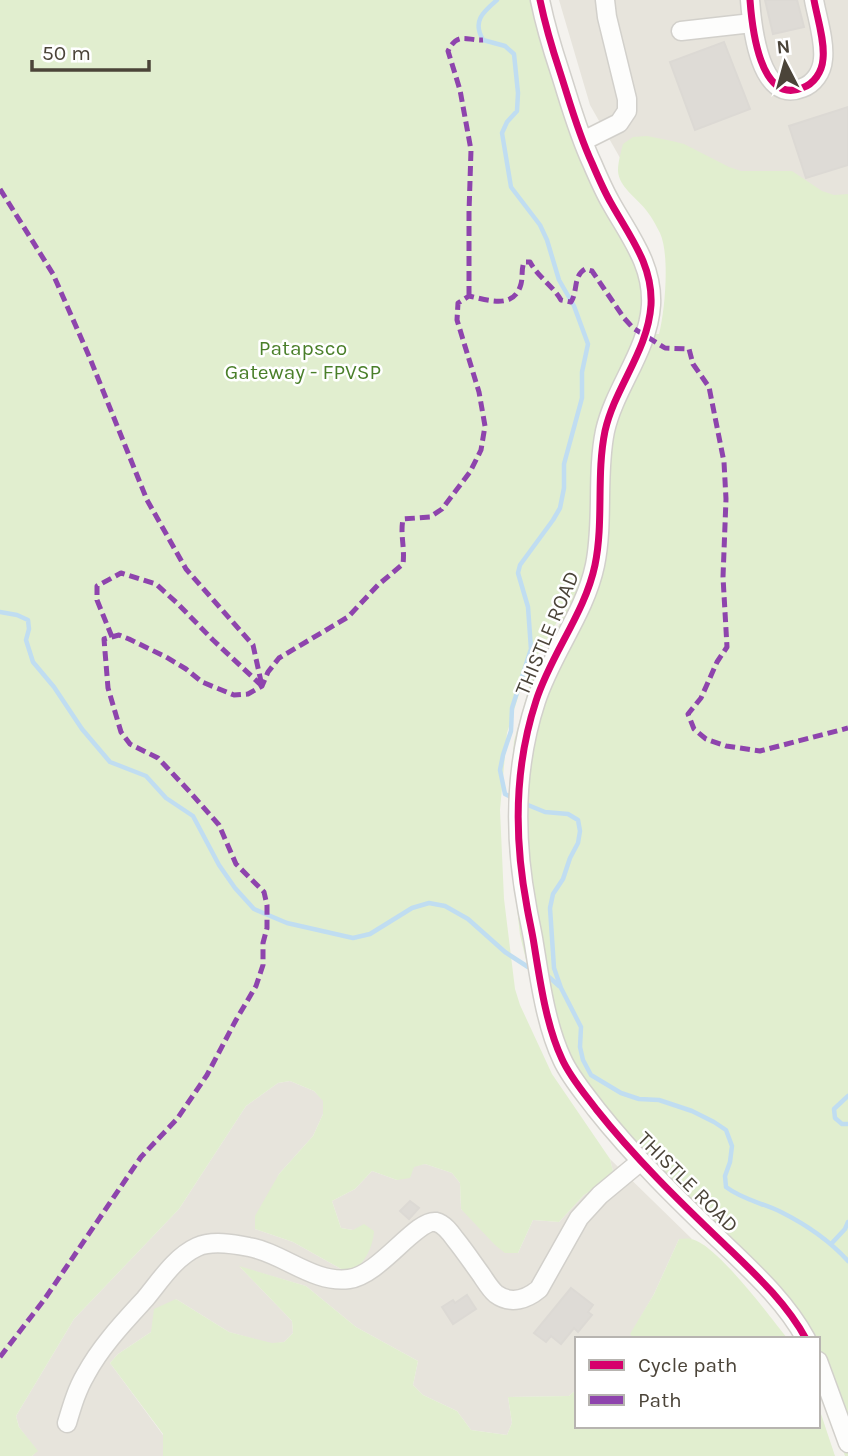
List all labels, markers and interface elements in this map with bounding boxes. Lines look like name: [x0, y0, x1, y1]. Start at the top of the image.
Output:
scale bar: [32, 28, 149, 72]
north arrow: [750, 28, 820, 98]
text: N: [775, 35, 791, 59]
text: 50 m: [42, 41, 91, 65]
park label: Patapsco Gateway - FPVSP: [225, 336, 381, 384]
street label: THISTLE ROAD: [510, 567, 584, 699]
street label: THISTLE ROAD: [633, 1127, 743, 1237]
legend: [575, 1337, 820, 1428]
text: Cycle path: [638, 1353, 738, 1377]
text: Path: [638, 1388, 682, 1412]

